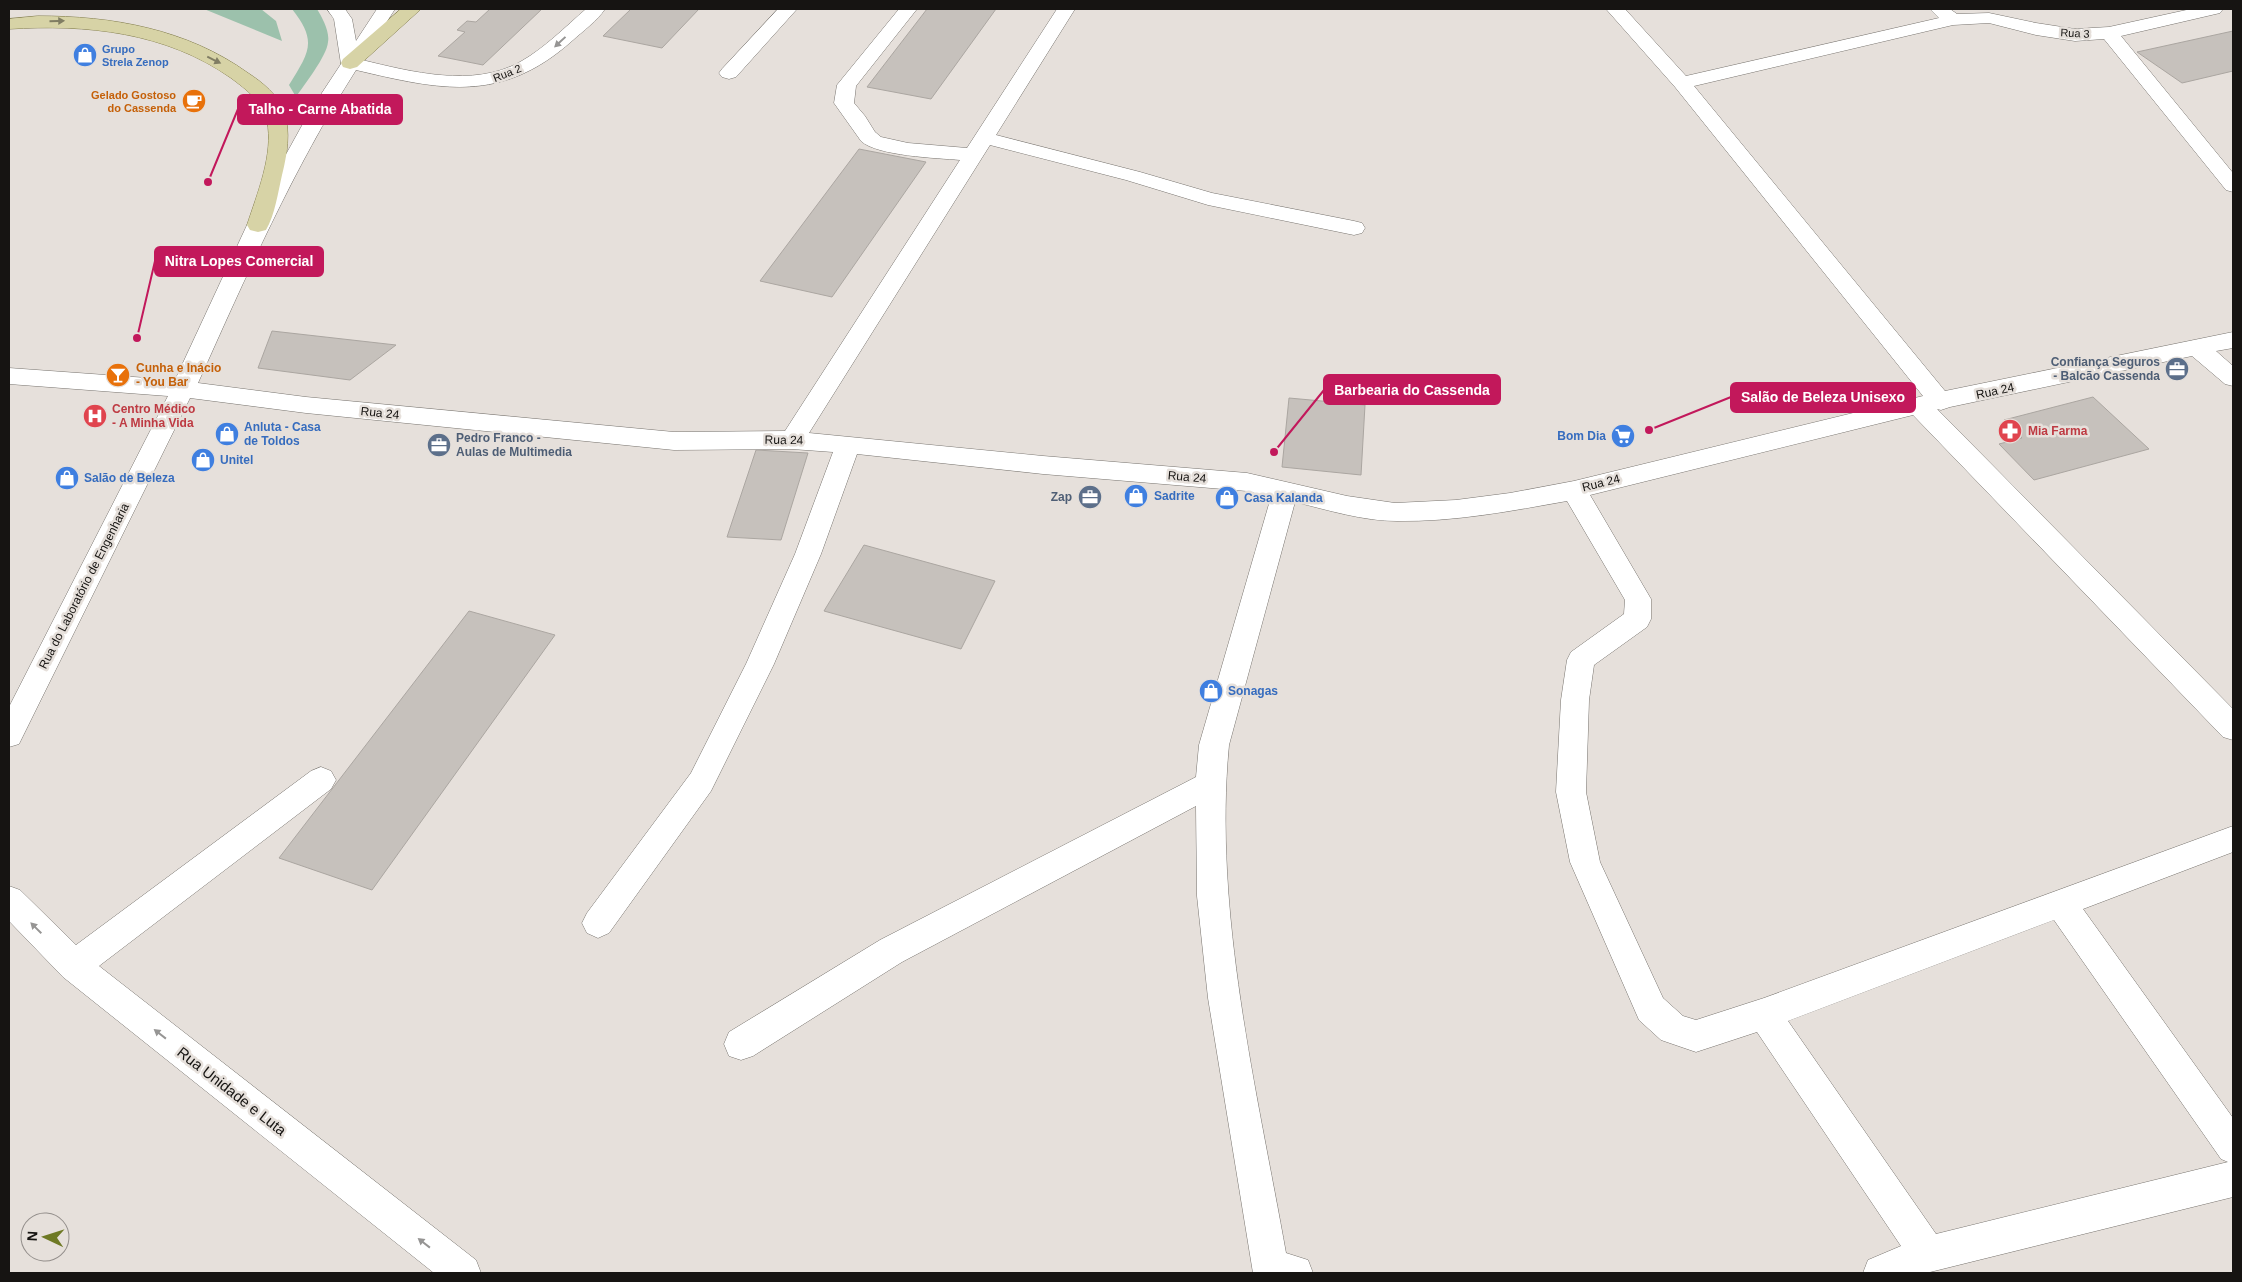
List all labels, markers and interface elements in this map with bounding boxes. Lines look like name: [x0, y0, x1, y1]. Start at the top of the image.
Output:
one-way arrow: [50, 17, 66, 25]
street label: Rua 3: [2060, 26, 2090, 40]
one-way arrow: [555, 36, 567, 48]
shop icon: Grupo Strela Zenop: [72, 42, 98, 68]
place label: Grupo Strela Zenop: [102, 43, 169, 68]
one-way arrow: [206, 56, 221, 64]
street label: Rua 2: [491, 62, 523, 84]
cafe icon: Gelado Gostoso do Cassenda: [181, 88, 207, 114]
place label: Gelado Gostoso do Cassenda: [91, 89, 177, 114]
callout: Talho - Carne Abatida: [238, 95, 402, 124]
text: Talho - Carne Abatida: [248, 101, 392, 117]
callout: Nitra Lopes Comercial: [155, 247, 323, 276]
text: Nitra Lopes Comercial: [165, 253, 313, 269]
place label: Confiança Seguros - Balcão Cassenda: [2051, 355, 2160, 383]
office icon: Confiança Seguros - Balcão Cassenda: [2164, 356, 2190, 382]
place label: Cunha e Inácio - You Bar: [136, 361, 221, 389]
bar icon: Cunha e Inácio - You Bar: [105, 362, 131, 388]
callout: Barbearia do Cassenda: [1324, 375, 1500, 404]
street label: Rua 24: [1975, 380, 2016, 402]
text: Barbearia do Cassenda: [1334, 382, 1490, 398]
callout: Salão de Beleza Unisexo: [1731, 383, 1915, 412]
text: Salão de Beleza Unisexo: [1741, 389, 1905, 405]
place label: Centro Médico - A Minha Vida: [112, 402, 195, 430]
hospital icon: Centro Médico - A Minha Vida: [82, 403, 108, 429]
street label: Rua 24: [360, 404, 400, 422]
pharmacy icon: Mia Farma: [1997, 418, 2023, 444]
place label: Anluta - Casa de Toldos: [244, 420, 321, 448]
shop icon: Anluta - Casa de Toldos: [214, 421, 240, 447]
supermarket icon: Bom Dia: [1610, 423, 1636, 449]
place label: Mia Farma: [2028, 424, 2088, 438]
place label: Bom Dia: [1557, 429, 1606, 443]
place label: Pedro Franco - Aulas de Multimedia: [456, 431, 572, 459]
office icon: Pedro Franco - Aulas de Multimedia: [426, 432, 452, 458]
street label: Rua 24: [765, 433, 804, 447]
shop icon: Unitel: [190, 447, 216, 473]
place label: Unitel: [220, 453, 253, 467]
shop icon: Salão de Beleza: [54, 465, 80, 491]
street label: Rua 24: [1167, 468, 1207, 486]
place label: Salão de Beleza: [84, 471, 175, 485]
street label: Rua 24: [1581, 471, 1622, 494]
shop icon: Sadrite: [1123, 483, 1149, 509]
office icon: Zap: [1077, 484, 1103, 510]
shop icon: Casa Kalanda: [1214, 485, 1240, 511]
place label: Sadrite: [1154, 489, 1195, 503]
place label: Zap: [1051, 490, 1072, 504]
place label: Casa Kalanda: [1244, 491, 1323, 505]
street label: Rua do Laboratório de Engenharia: [36, 500, 132, 671]
shop icon: Sonagas: [1198, 678, 1224, 704]
place label: Sonagas: [1228, 684, 1278, 698]
one-way arrow: [31, 922, 43, 934]
one-way arrow: [153, 1028, 166, 1039]
street label: Rua Unidade e Luta: [174, 1043, 290, 1139]
north arrow: [20, 1212, 70, 1262]
text: N: [24, 1230, 40, 1242]
one-way arrow: [417, 1238, 431, 1248]

